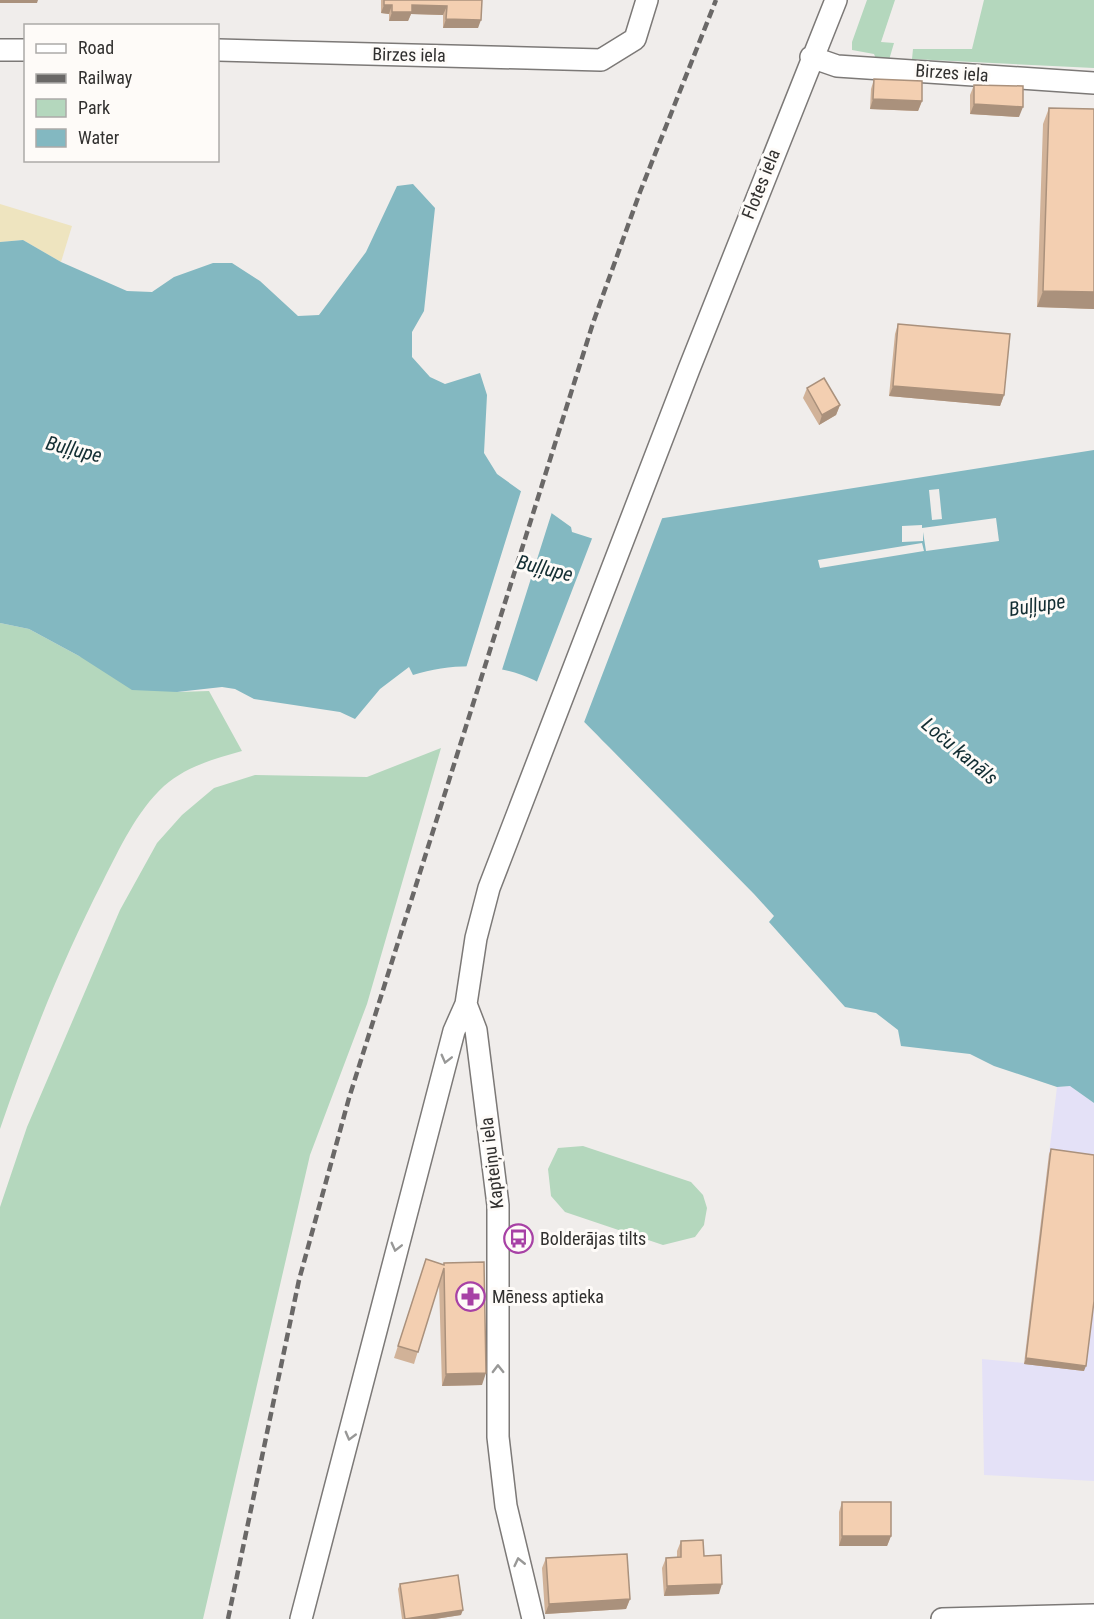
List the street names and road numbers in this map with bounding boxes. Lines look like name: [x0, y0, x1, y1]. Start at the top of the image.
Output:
street label: Birzes iela: [372, 43, 446, 66]
street label: Birzes iela: [915, 59, 989, 86]
street label: Flotes iela: [737, 146, 784, 222]
street label: Kapteiņu iela: [475, 1116, 509, 1210]

